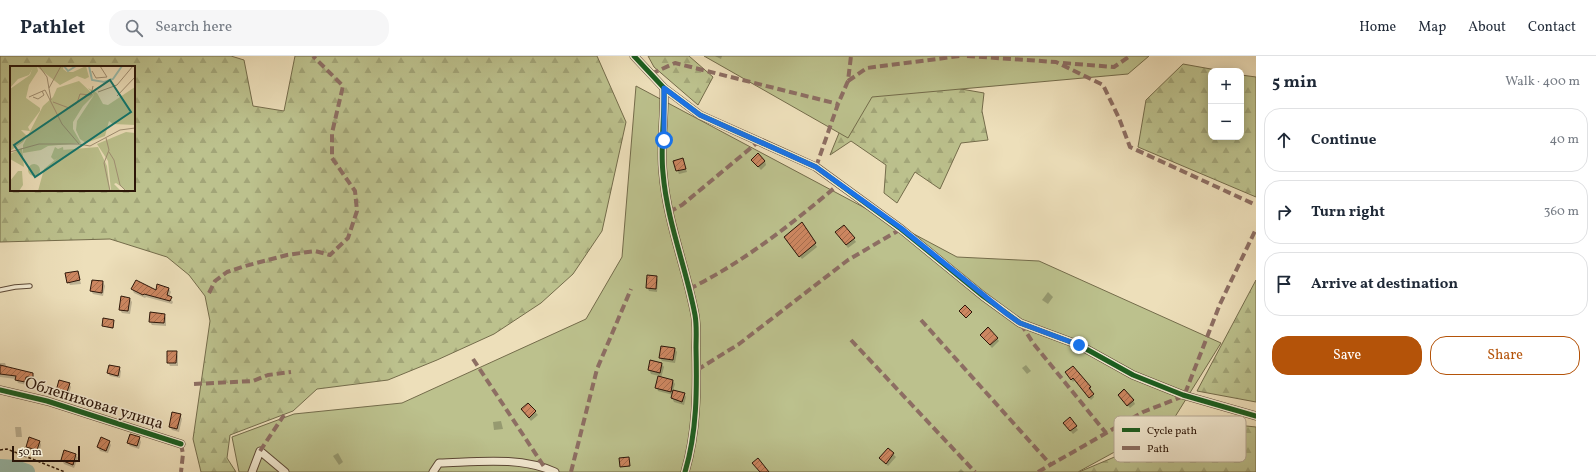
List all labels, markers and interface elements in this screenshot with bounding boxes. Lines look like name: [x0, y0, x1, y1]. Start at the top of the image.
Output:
search box: [109, 10, 389, 46]
text: Pathlet: [20, 15, 85, 41]
icon: search: [123, 17, 145, 39]
text: Search here: [155, 17, 232, 38]
text: Home: [1359, 18, 1396, 37]
text: Map: [1418, 18, 1446, 37]
text: About: [1468, 18, 1506, 37]
text: Contact: [1528, 18, 1576, 37]
inset map: [10, 66, 135, 191]
map controls: [1208, 68, 1244, 140]
button: +: [1208, 68, 1244, 104]
text: 5 min: [1272, 71, 1317, 94]
text: Walk · 400 m: [1505, 73, 1580, 91]
button: −: [1208, 104, 1244, 140]
icon: ahead: [1273, 129, 1295, 151]
text: Continue: [1311, 130, 1376, 151]
route start: [655, 131, 673, 149]
text: 40 m: [1550, 131, 1579, 149]
icon: right: [1273, 201, 1295, 223]
text: Turn right: [1311, 202, 1385, 223]
text: 360 m: [1544, 203, 1579, 221]
icon: arrive: [1273, 273, 1295, 295]
text: Arrive at destination: [1311, 274, 1458, 295]
route end: [1070, 336, 1088, 354]
button: Save: [1272, 336, 1422, 375]
button: Share: [1430, 336, 1580, 375]
street label: Облепиховая улица: [22, 372, 166, 436]
legend: [1114, 416, 1246, 462]
text: Cycle path: [1147, 424, 1197, 439]
text: Path: [1147, 442, 1170, 457]
scale bar: [12, 444, 80, 463]
text: 50 m: [18, 445, 42, 460]

